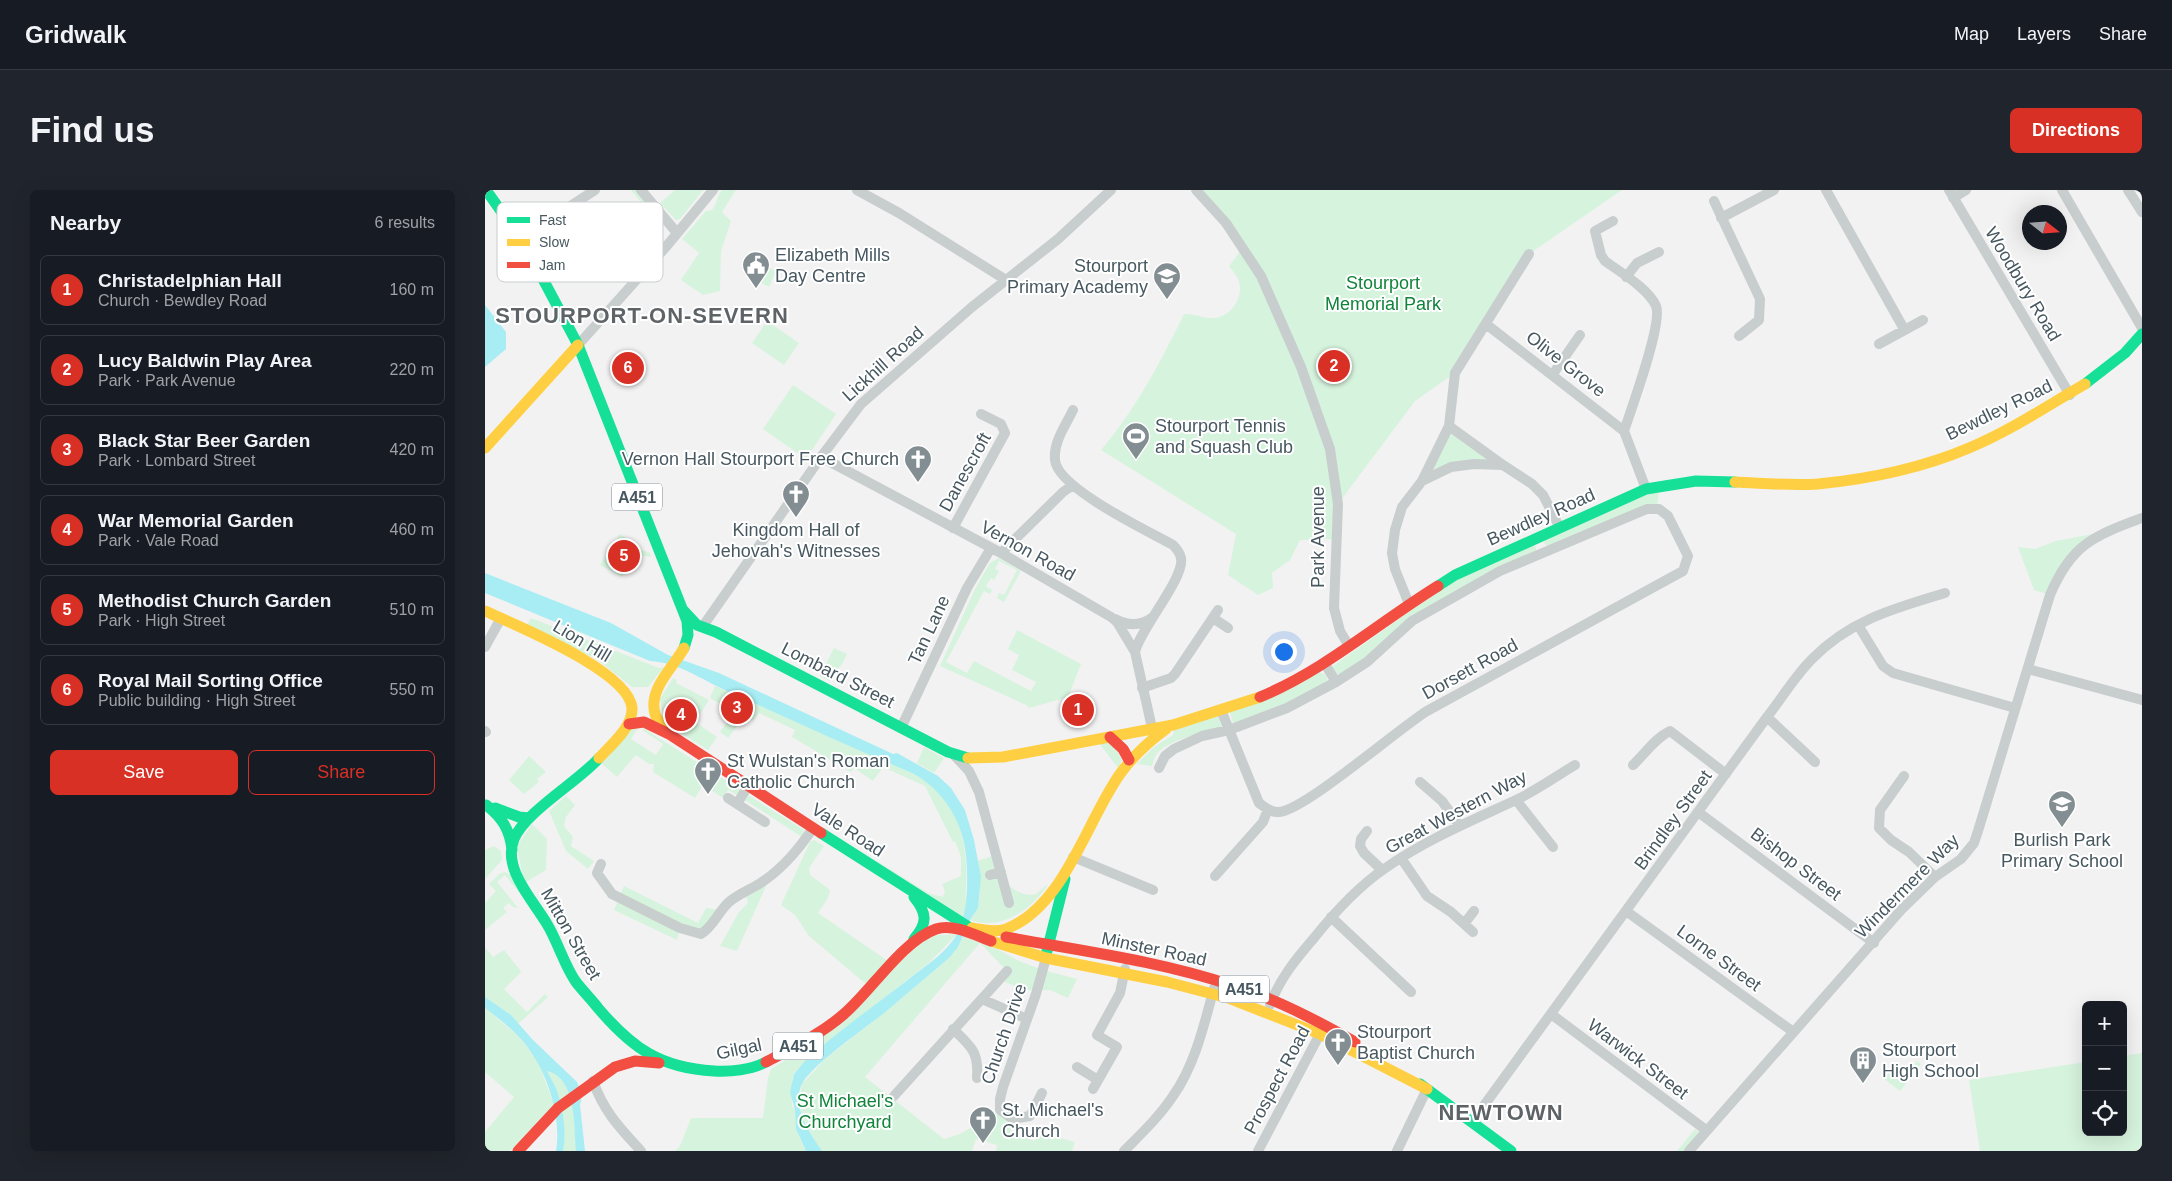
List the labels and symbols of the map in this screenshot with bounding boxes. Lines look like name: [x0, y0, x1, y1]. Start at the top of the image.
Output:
legend: [497, 202, 663, 282]
north arrow: [2022, 205, 2067, 250]
text: Fast: [539, 212, 566, 228]
street label: Woodbury Road: [1981, 223, 2065, 345]
text: Slow: [539, 234, 570, 250]
place label: Elizabeth Mills Day Centre: [775, 245, 890, 286]
public building icon: Elizabeth Mills Day Centre: [741, 250, 771, 289]
place label: Stourport Primary Academy: [1007, 256, 1148, 297]
text: Jam: [539, 257, 565, 273]
school or university icon: Stourport Primary Academy: [1152, 261, 1182, 300]
park label: Stourport Memorial Park: [1325, 273, 1442, 314]
district label: STOURPORT-ON-SEVERN: [495, 303, 789, 328]
street label: Lickhill Road: [838, 322, 928, 406]
street label: Olive Grove: [1522, 327, 1610, 401]
pin: 2: [1318, 347, 1350, 385]
pin: 6: [612, 349, 644, 387]
street label: Bewdley Road: [1942, 376, 2056, 444]
place label: Stourport Tennis and Squash Club: [1155, 416, 1293, 457]
sports icon: Stourport Tennis and Squash Club: [1121, 421, 1151, 460]
street label: Danescroft: [935, 429, 995, 515]
church icon: Vernon Hall Stourport Free Church: [903, 444, 933, 483]
place label: Vernon Hall Stourport Free Church: [622, 449, 899, 469]
church icon: Kingdom Hall of Jehovah's Witnesses: [781, 479, 811, 518]
road number: A451: [612, 484, 662, 510]
street label: Bewdley Road: [1484, 484, 1598, 550]
street label: Park Avenue: [1308, 486, 1328, 588]
street label: Vernon Road: [977, 517, 1079, 585]
place label: Kingdom Hall of Jehovah's Witnesses: [712, 520, 880, 561]
pin: 5: [608, 537, 640, 575]
street label: Tan Lane: [904, 592, 954, 668]
street label: Lion Hill: [549, 616, 615, 666]
street label: Dorsett Road: [1419, 635, 1521, 703]
street label: Lombard Street: [778, 638, 898, 712]
your location: [1271, 639, 1297, 665]
pin: 3: [721, 689, 753, 727]
pin: 1: [1062, 691, 1094, 729]
pin: 4: [665, 696, 697, 734]
place label: St Wulstan's Roman Catholic Church: [727, 751, 889, 792]
church icon: St Wulstan's Roman Catholic Church: [693, 756, 723, 795]
street label: Great Western Way: [1382, 766, 1530, 858]
street label: Brindley Street: [1630, 766, 1716, 874]
school or university icon: Burlish Park Primary School: [2047, 789, 2077, 828]
street label: Vale Road: [808, 799, 888, 861]
street label: Bishop Street: [1747, 823, 1845, 905]
street label: Windermere Way: [1851, 830, 1963, 942]
place label: Burlish Park Primary School: [2001, 830, 2123, 871]
street label: Mitton Street: [537, 885, 605, 983]
street label: Lorne Street: [1673, 921, 1765, 995]
street label: Minster Road: [1100, 928, 1208, 970]
road number: A451: [1219, 976, 1269, 1002]
street label: Church Drive: [977, 981, 1031, 1087]
street label: Warwick Street: [1584, 1015, 1692, 1103]
place label: Stourport Baptist Church: [1357, 1022, 1475, 1063]
street label: Prospect Road: [1240, 1023, 1314, 1137]
church icon: Stourport Baptist Church: [1323, 1027, 1353, 1066]
road number: A451: [773, 1032, 823, 1059]
street label: Gilgal: [714, 1034, 764, 1064]
place label: Stourport High School: [1882, 1040, 1979, 1081]
building icon: Stourport High School: [1848, 1045, 1878, 1084]
park label: St Michael's Churchyard: [797, 1091, 893, 1132]
place label: St. Michael's Church: [1002, 1100, 1103, 1141]
district label: NEWTOWN: [1438, 1100, 1564, 1125]
church icon: St. Michael's Church: [968, 1105, 998, 1144]

